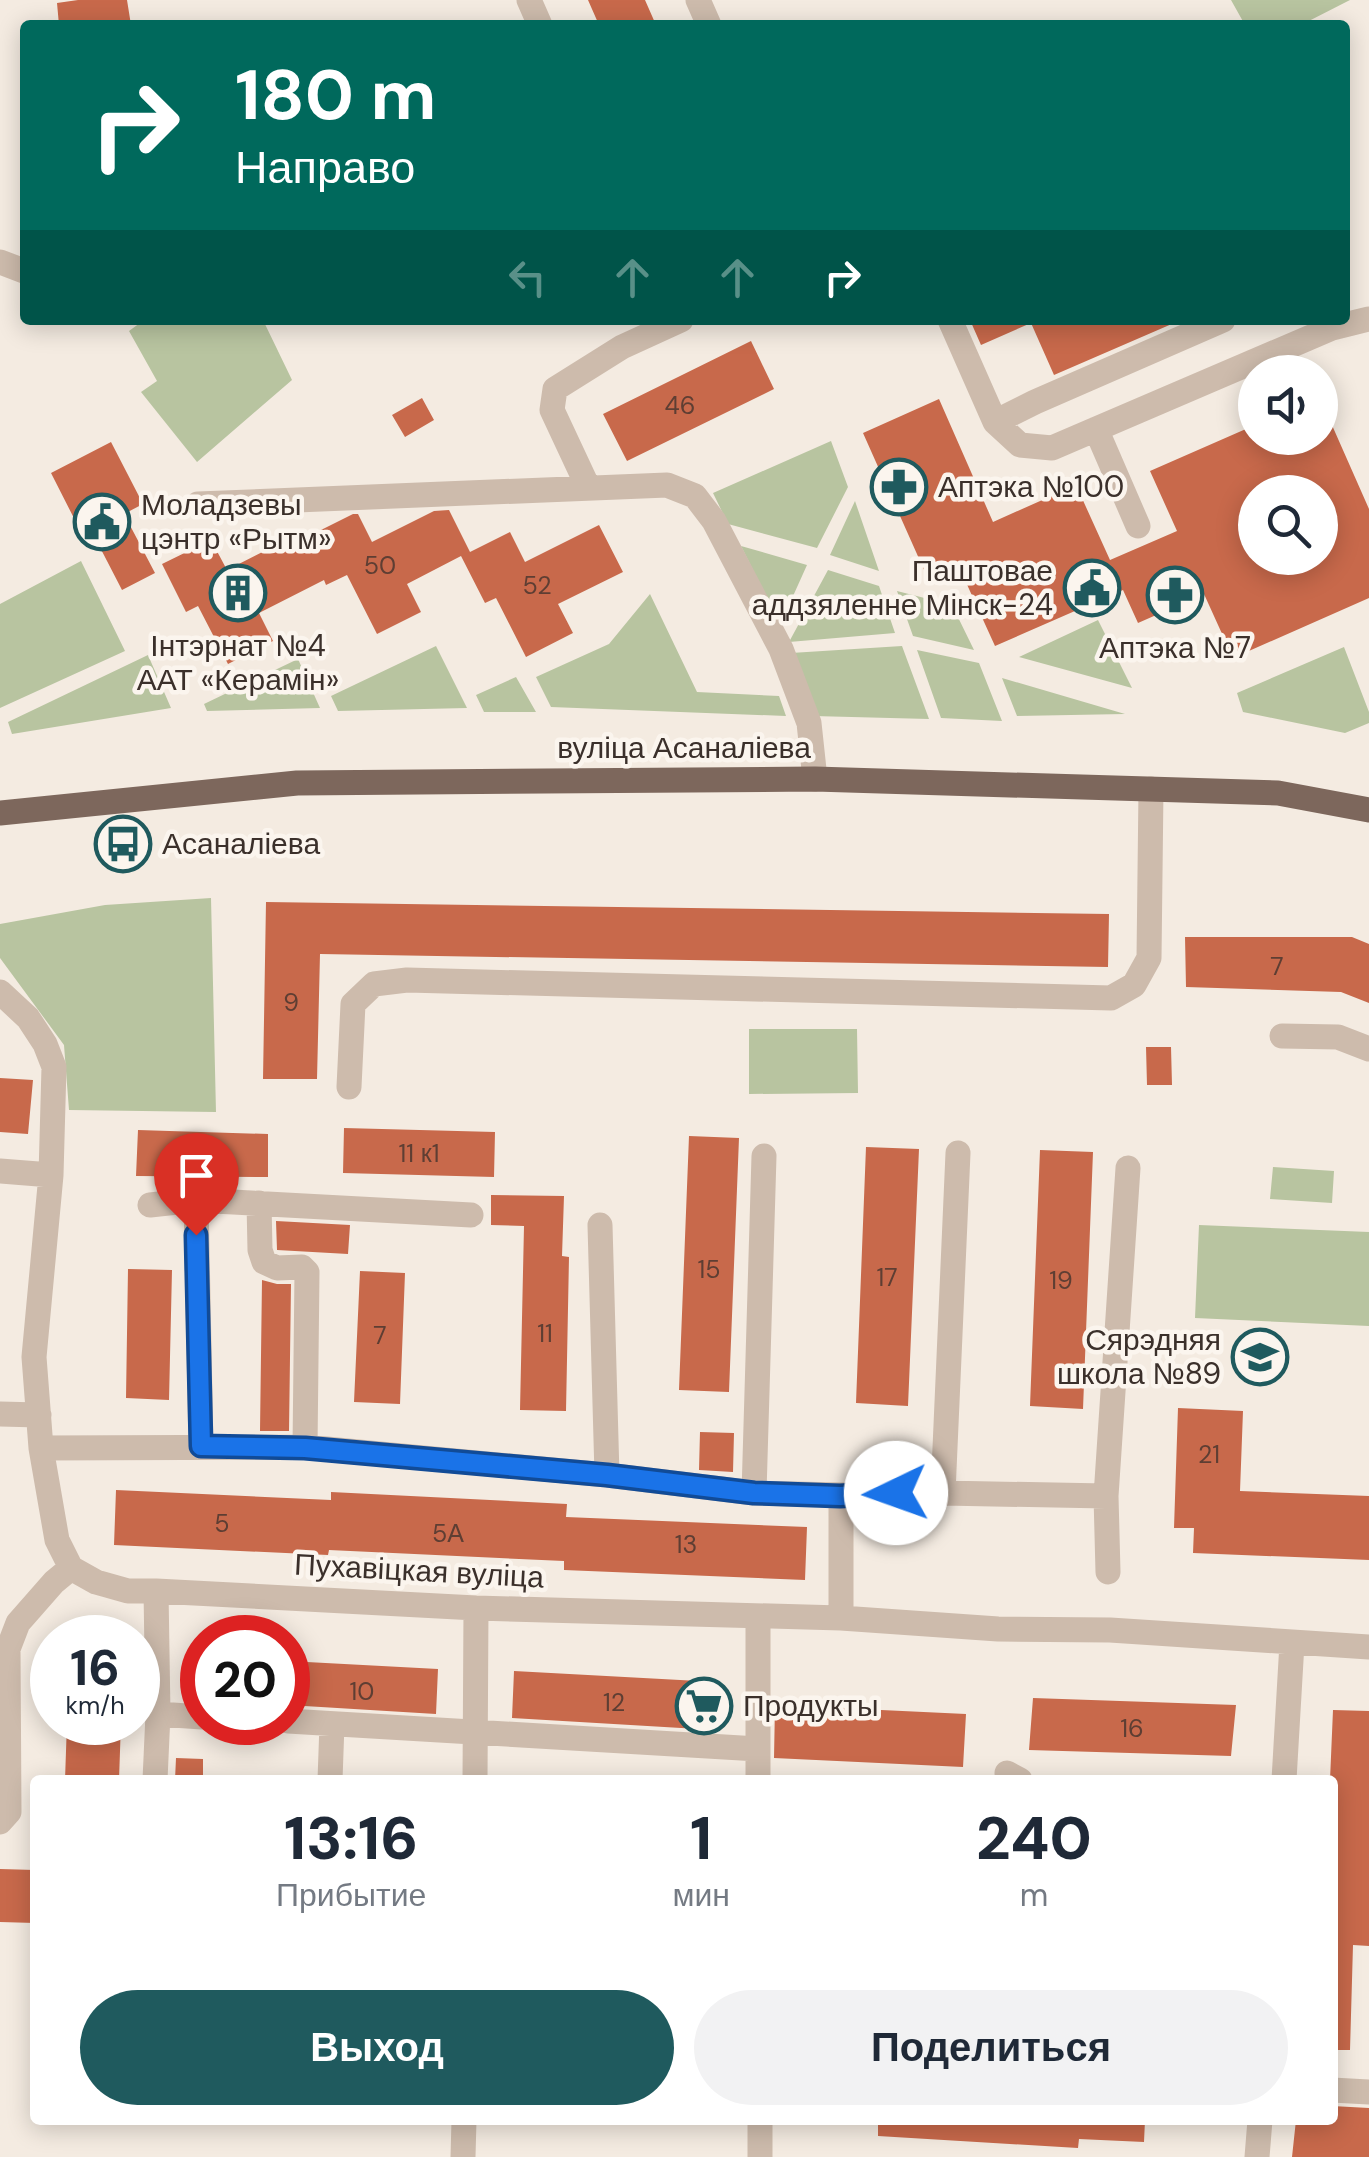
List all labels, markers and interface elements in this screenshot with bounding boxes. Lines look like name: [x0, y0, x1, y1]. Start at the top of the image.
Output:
text: 180 m: [235, 50, 436, 141]
icon: right: [70, 60, 200, 190]
text: Направо: [235, 138, 415, 197]
icon: left: [500, 250, 555, 305]
icon: ahead: [605, 250, 660, 305]
icon: ahead: [710, 250, 765, 305]
icon: right: [815, 250, 870, 305]
map controls: [1238, 355, 1338, 575]
button: sound: [1238, 355, 1338, 455]
house number: 46: [665, 389, 695, 422]
pharmacy icon: Аптэка №100: [869, 457, 929, 517]
place label: Аптэка №100: [938, 467, 1124, 506]
button: search: [1238, 475, 1338, 575]
place label: Моладзевы цэнтр «Рытм»: [141, 485, 332, 558]
public building icon: Моладзевы цэнтр «Рытм»: [72, 492, 132, 552]
house number: 50: [364, 549, 396, 582]
place label: Паштовае аддзяленне Мінск-24: [752, 551, 1053, 624]
public building icon: Паштовае аддзяленне Мінск-24: [1062, 558, 1122, 618]
building icon: Інтэрнат №4 ААТ «Керамін»: [208, 563, 268, 623]
pharmacy icon: Аптэка №7: [1145, 565, 1205, 625]
house number: 52: [522, 569, 552, 602]
place label: Інтэрнат №4 ААТ «Керамін»: [137, 626, 339, 699]
place label: Аптэка №7: [1099, 628, 1251, 667]
street label: вуліца Асаналіева: [557, 728, 811, 767]
bus stop icon: Асаналіева: [93, 814, 153, 874]
place label: Асаналіева: [162, 824, 320, 863]
house number: 7: [1270, 950, 1284, 983]
house number: 9: [283, 986, 299, 1019]
pin: [154, 1133, 239, 1236]
house number: 11 к1: [399, 1137, 440, 1170]
icon: arrive: [169, 1148, 224, 1203]
house number: 15: [697, 1253, 721, 1286]
house number: 17: [876, 1261, 898, 1294]
house number: 19: [1049, 1264, 1073, 1297]
house number: 11: [537, 1317, 553, 1350]
house number: 7: [373, 1319, 387, 1352]
place label: Сярэдняя школа №89: [1057, 1320, 1221, 1393]
school or university icon: Сярэдняя школа №89: [1230, 1327, 1290, 1387]
house number: 21: [1198, 1438, 1220, 1471]
position arrow: [844, 1441, 948, 1545]
house number: 5: [214, 1507, 230, 1540]
house number: 5А: [432, 1517, 464, 1550]
house number: 13: [675, 1528, 697, 1561]
street label: Пухавіцкая вуліца: [293, 1544, 545, 1597]
speed limit sign: 20: [180, 1615, 310, 1745]
text: 16: [70, 1635, 120, 1701]
house number: 10: [350, 1675, 374, 1708]
supermarket icon: Продукты: [674, 1676, 734, 1736]
house number: 12: [603, 1686, 625, 1719]
place label: Продукты: [743, 1686, 879, 1725]
text: km/h: [65, 1689, 125, 1722]
house number: 16: [1120, 1712, 1144, 1745]
text: 13:16: [284, 1799, 418, 1878]
text: 1: [690, 1799, 712, 1878]
text: 240: [976, 1799, 1092, 1878]
text: Прибытие: [276, 1874, 426, 1916]
text: мин: [672, 1874, 730, 1916]
text: m: [1020, 1874, 1048, 1916]
button: Выход: [80, 1990, 674, 2105]
button: Поделиться: [694, 1990, 1288, 2105]

